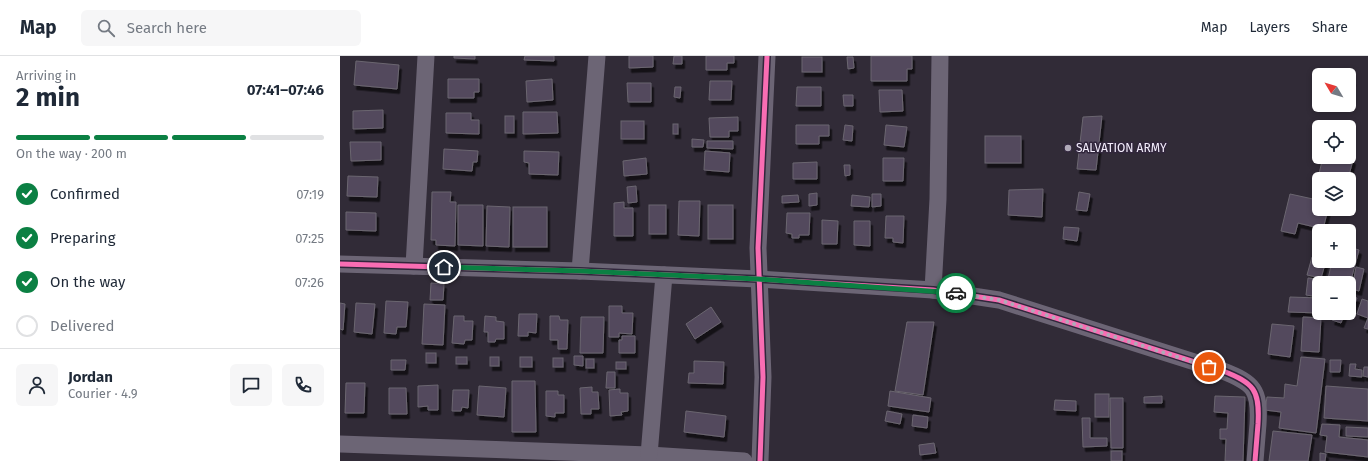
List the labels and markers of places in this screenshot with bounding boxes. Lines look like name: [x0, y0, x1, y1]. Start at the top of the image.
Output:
place label: SALVATION ARMY: [1076, 141, 1167, 155]
marker: SALVATION ARMY: [1063, 143, 1073, 153]
pin: [427, 250, 461, 284]
pin: [1192, 350, 1226, 384]

